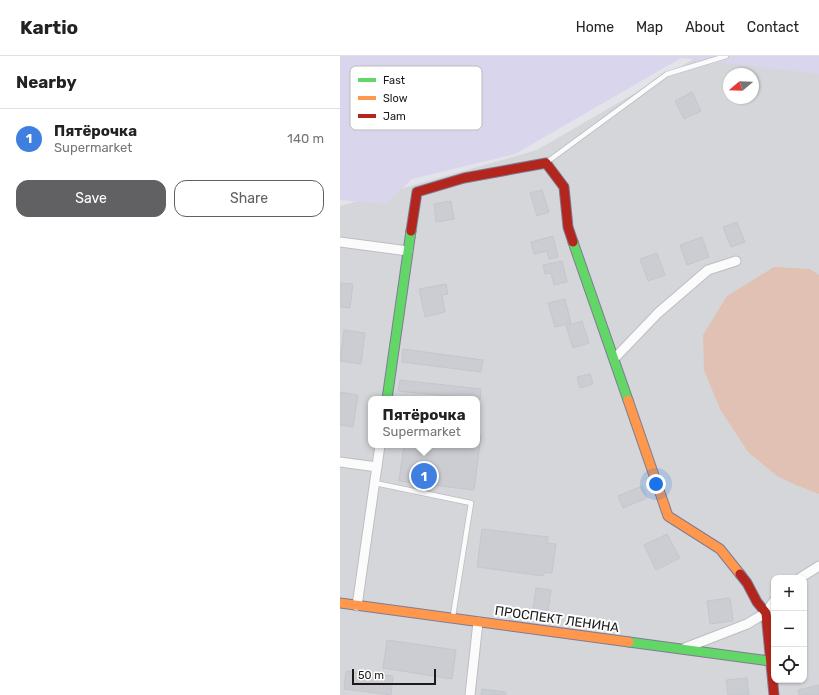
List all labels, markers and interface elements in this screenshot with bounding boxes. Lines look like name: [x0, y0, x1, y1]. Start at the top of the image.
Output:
text: Kartio: [20, 16, 78, 39]
text: Home: [576, 19, 614, 36]
text: Map: [636, 19, 663, 36]
text: About: [685, 19, 725, 36]
text: Contact: [747, 19, 799, 36]
legend: [350, 66, 482, 130]
north arrow: [723, 68, 759, 104]
text: Nearby: [16, 72, 77, 92]
text: Fast: [383, 74, 406, 87]
text: Slow: [383, 92, 408, 105]
text: Jam: [383, 110, 406, 123]
text: Пятёрочка: [54, 122, 137, 140]
text: 1: [26, 131, 32, 146]
text: 140 m: [287, 131, 324, 146]
text: Supermarket: [54, 140, 132, 155]
button: Save: [16, 180, 166, 217]
button: Share: [174, 180, 324, 217]
popup: [368, 396, 480, 448]
text: Пятёрочка: [382, 406, 466, 424]
text: Supermarket: [382, 424, 461, 439]
pin: 1: [411, 461, 437, 491]
your location: [646, 474, 666, 494]
map controls: [771, 575, 807, 683]
button: +: [771, 575, 807, 611]
street label: ПРОСПЕКТ ЛЕНИНА: [494, 603, 620, 635]
button: −: [771, 611, 807, 647]
button: locate: [771, 647, 807, 683]
scale bar: [352, 667, 436, 686]
text: 50 m: [358, 669, 384, 682]

